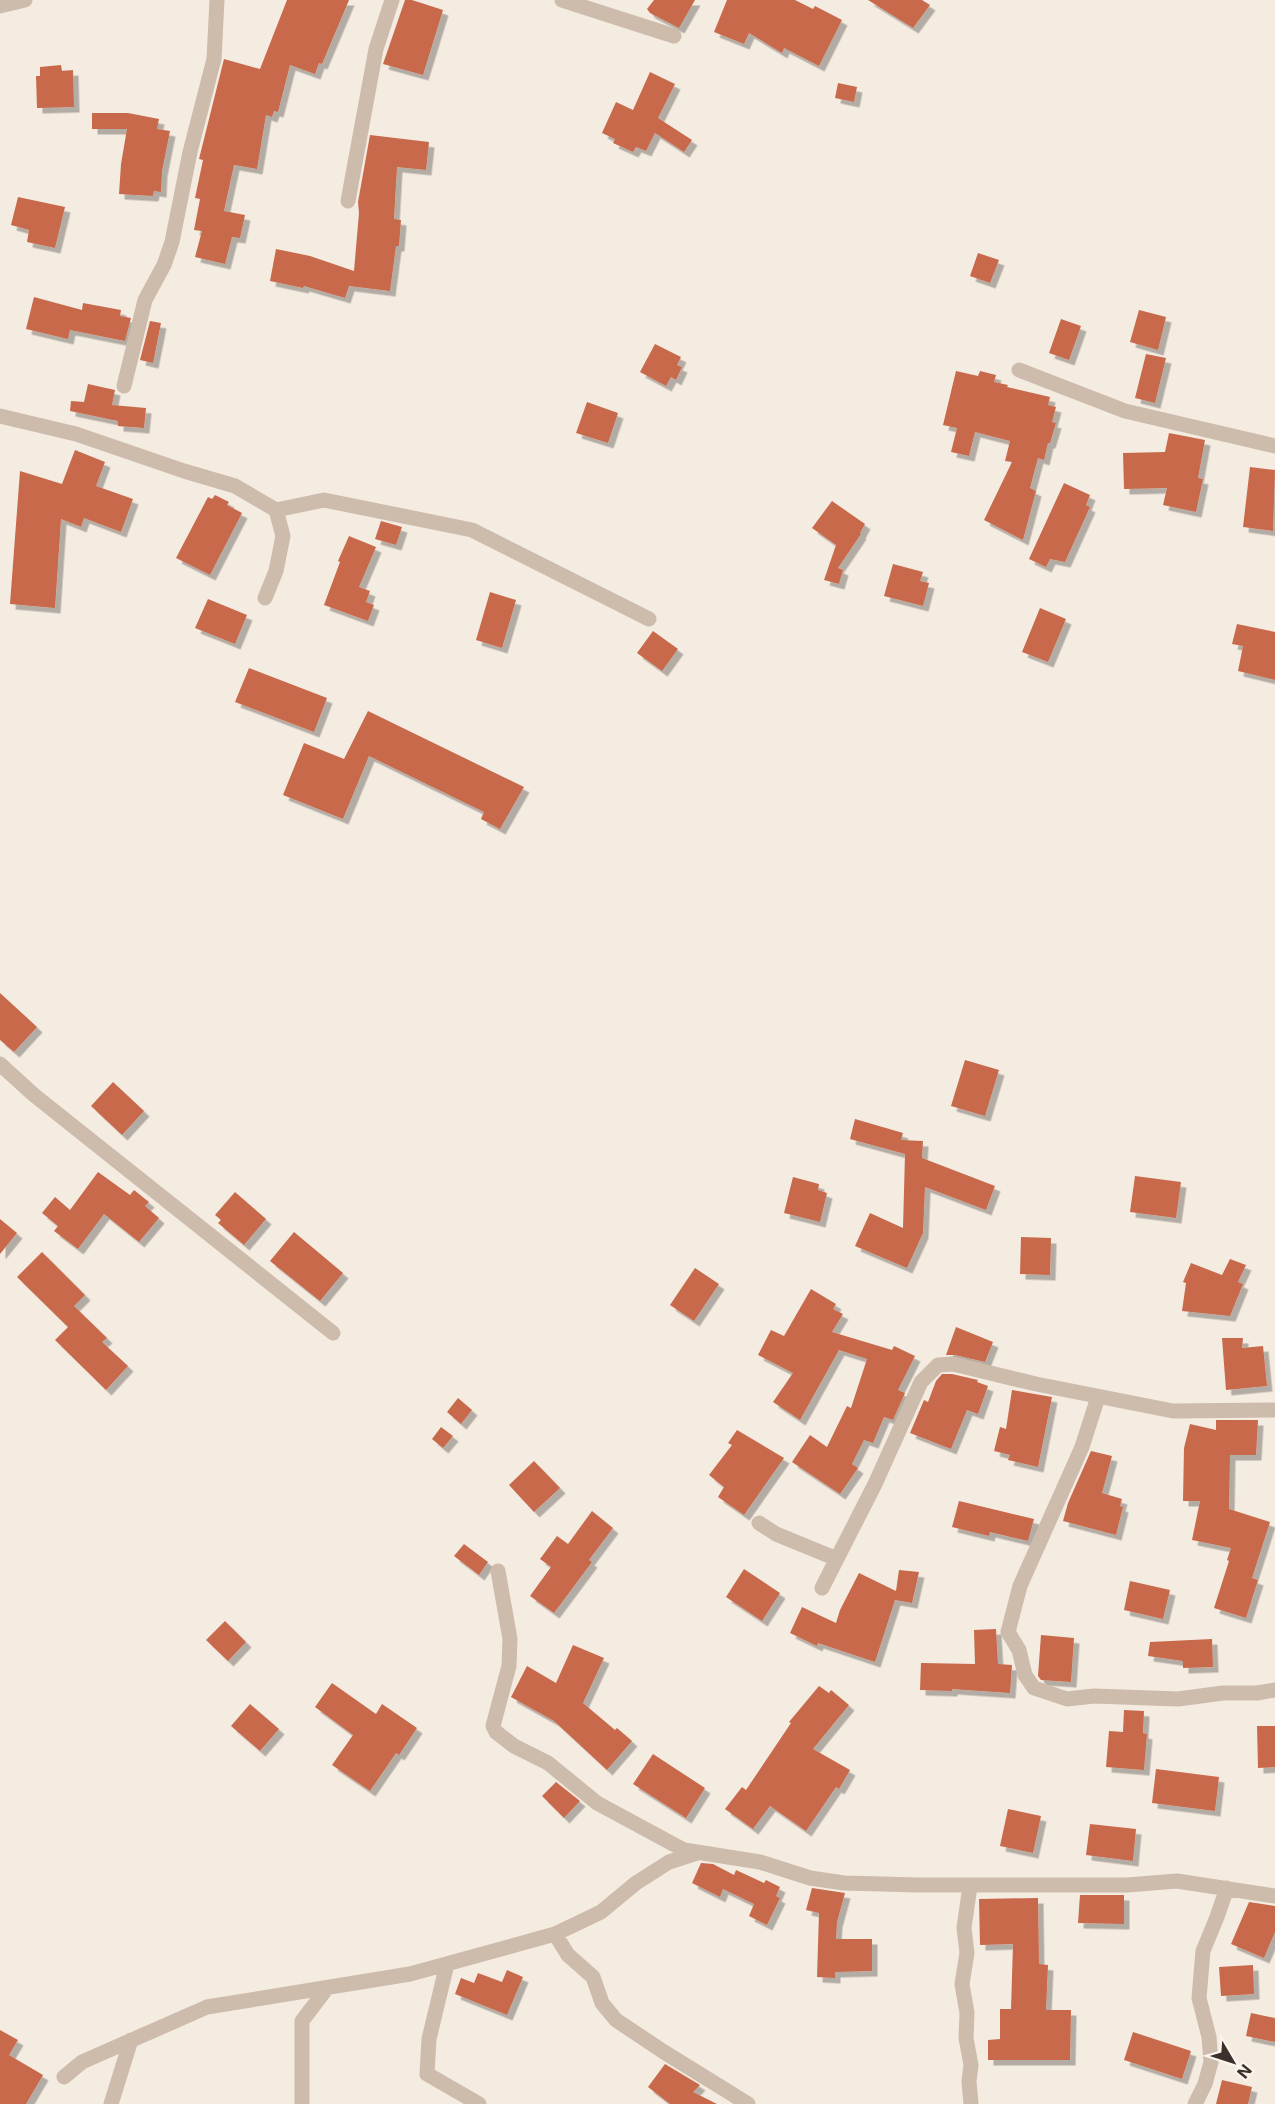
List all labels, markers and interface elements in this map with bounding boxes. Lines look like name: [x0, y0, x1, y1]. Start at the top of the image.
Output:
north arrow: [1203, 2032, 1263, 2092]
text: N: [1233, 2060, 1256, 2082]

